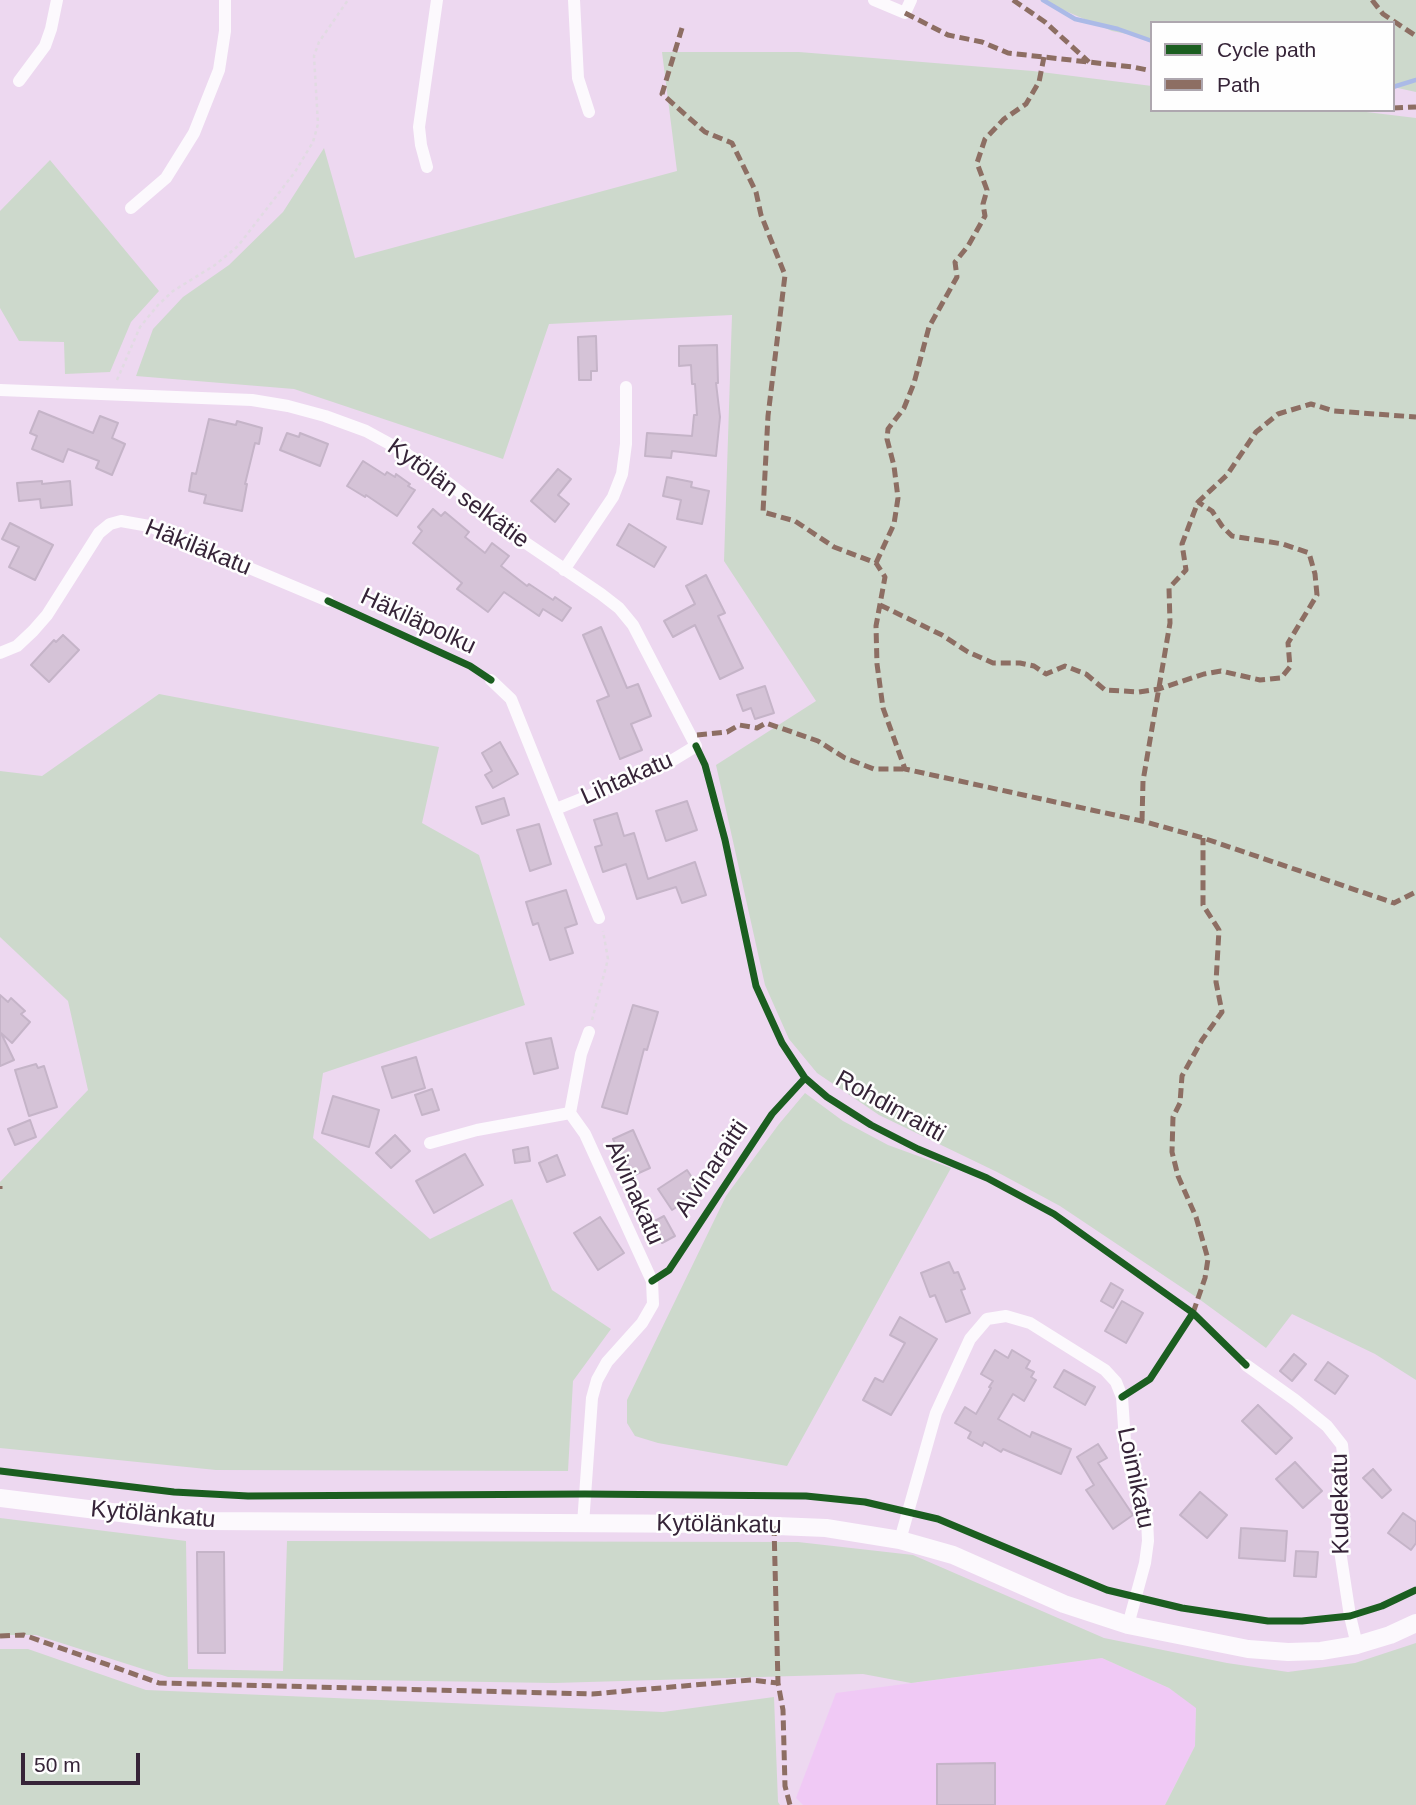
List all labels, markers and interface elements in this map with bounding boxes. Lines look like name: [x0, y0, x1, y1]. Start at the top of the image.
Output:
legend: [1150, 21, 1395, 112]
text: Cycle path: [1217, 38, 1316, 61]
text: Path: [1217, 73, 1260, 96]
street label: Kytölän selkätie: [382, 433, 534, 555]
street label: Häkiläkatu: [141, 514, 255, 582]
street label: Häkiläpolku: [356, 583, 480, 661]
street label: Lihtakatu: [577, 746, 677, 812]
street label: Rohdinraitti: [830, 1065, 950, 1149]
street label: Aivinaraitti: [669, 1115, 755, 1223]
street label: Aivinakatu: [598, 1137, 670, 1249]
street label: Loimikatu: [1110, 1425, 1160, 1531]
street label: Kudekatu: [1326, 1453, 1356, 1555]
street label: Kytölänkatu: [89, 1495, 217, 1535]
street label: Kytölänkatu: [656, 1510, 782, 1540]
scale bar: [24, 1738, 144, 1782]
text: 50 m: [34, 1753, 81, 1776]

